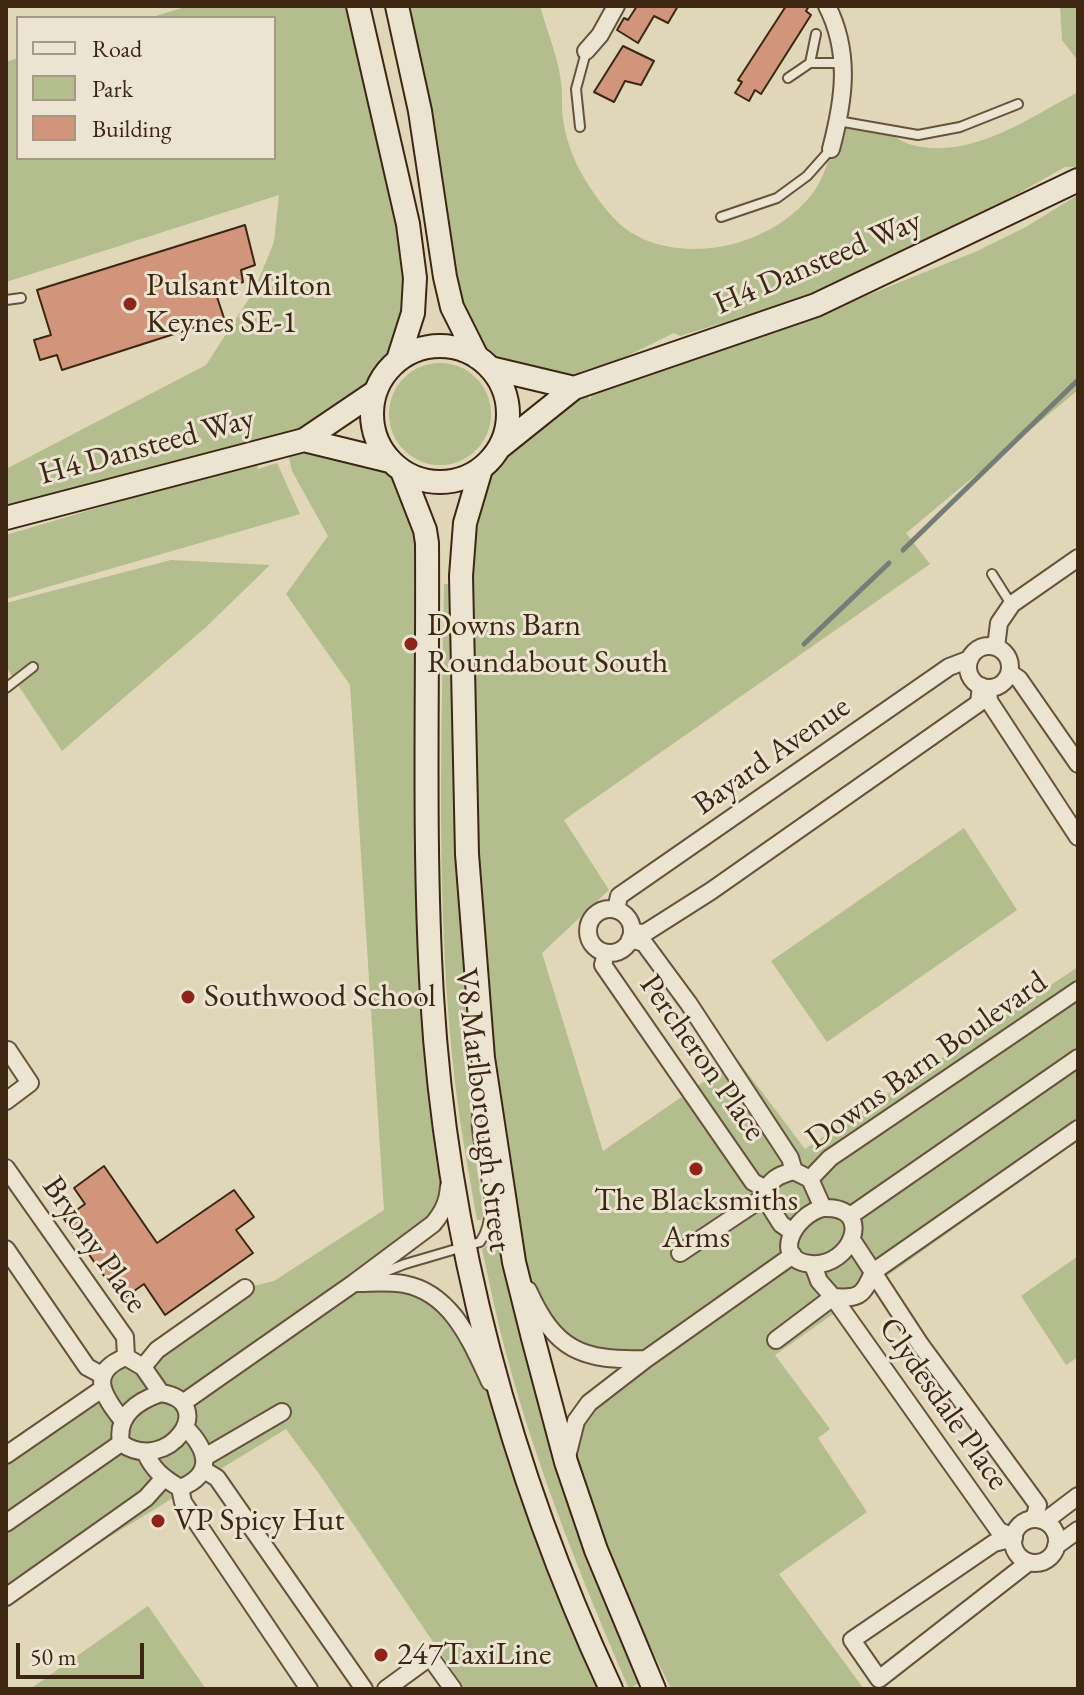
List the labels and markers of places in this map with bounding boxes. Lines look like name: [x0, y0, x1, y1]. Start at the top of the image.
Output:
place label: Pulsant Milton Keynes SE-1: [146, 267, 332, 342]
marker: Pulsant Milton Keynes SE-1: [121, 295, 139, 313]
place label: Downs Barn Roundabout South: [427, 607, 668, 682]
marker: Downs Barn Roundabout South: [402, 635, 420, 653]
place label: Southwood School: [204, 978, 436, 1016]
marker: Southwood School: [179, 988, 197, 1006]
marker: The Blacksmiths Arms: [687, 1160, 705, 1178]
place label: The Blacksmiths Arms: [594, 1182, 798, 1257]
place label: VP Spicy Hut: [174, 1502, 345, 1540]
marker: VP Spicy Hut: [149, 1512, 167, 1530]
place label: 247TaxiLine: [397, 1636, 551, 1674]
marker: 247TaxiLine: [372, 1646, 390, 1664]

